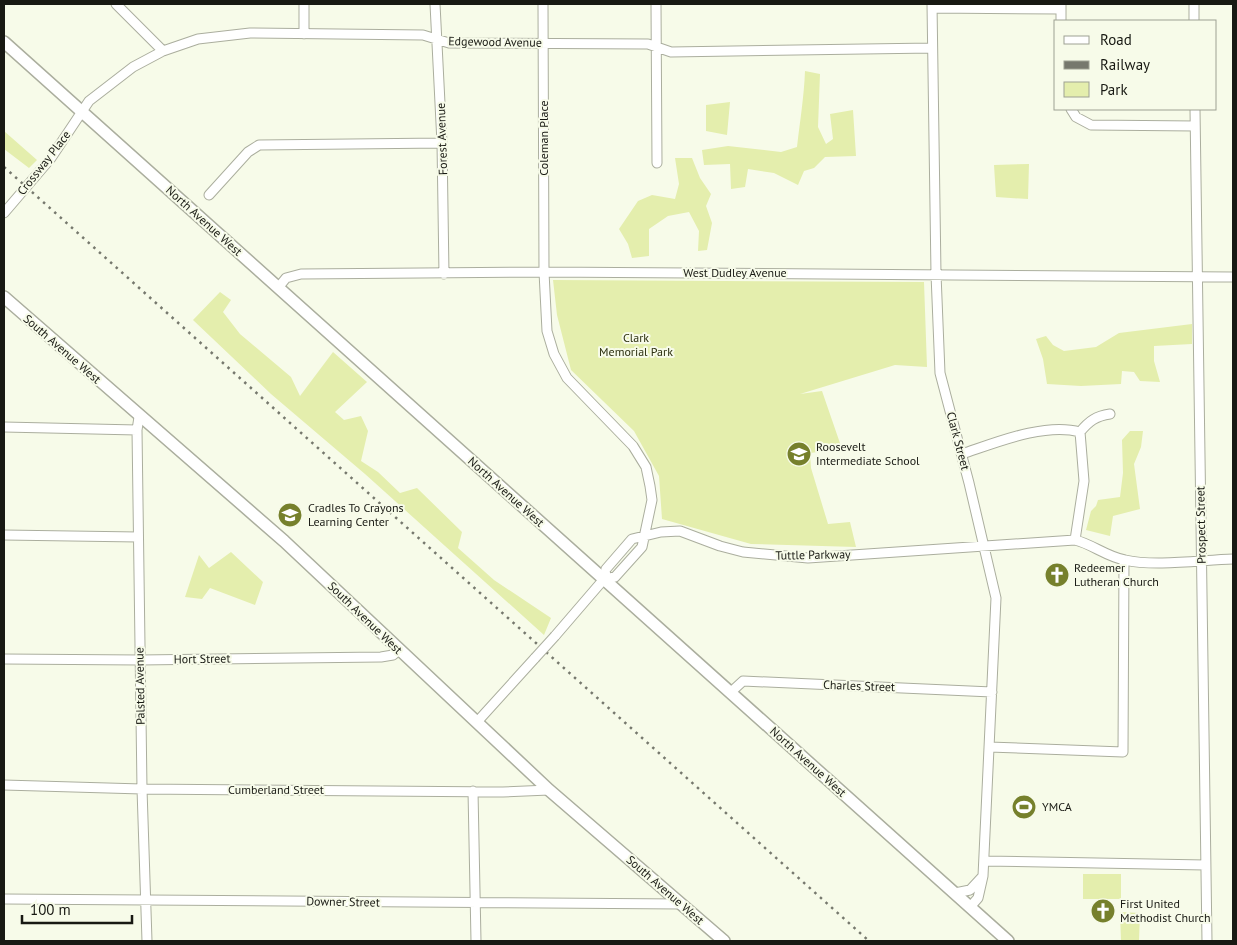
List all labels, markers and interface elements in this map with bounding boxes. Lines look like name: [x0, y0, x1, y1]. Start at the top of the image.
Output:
legend: [1054, 20, 1217, 110]
text: Road: [1100, 30, 1132, 49]
street label: Edgewood Avenue: [448, 33, 542, 50]
text: Railway: [1100, 55, 1150, 74]
text: Park: [1100, 80, 1128, 99]
street label: Coleman Place: [536, 100, 551, 176]
street label: Forest Avenue: [433, 103, 450, 175]
street label: Crossway Place: [14, 127, 73, 198]
street label: North Avenue West: [163, 182, 246, 259]
street label: West Dudley Avenue: [683, 265, 787, 280]
street label: South Avenue West: [20, 311, 104, 386]
park label: Clark Memorial Park: [599, 330, 673, 359]
street label: Clark Street: [944, 410, 973, 472]
place label: Roosevelt Intermediate School: [816, 439, 920, 468]
school or university icon: Roosevelt Intermediate School: [786, 441, 812, 467]
street label: North Avenue West: [465, 453, 548, 530]
street label: Prospect Street: [1192, 486, 1209, 564]
place label: Cradles To Crayons Learning Center: [308, 500, 404, 529]
school or university icon: Cradles To Crayons Learning Center: [277, 502, 303, 528]
street label: Tuttle Parkway: [775, 546, 851, 563]
place label: Redeemer Lutheran Church: [1074, 560, 1159, 589]
church icon: Redeemer Lutheran Church: [1044, 562, 1070, 588]
street label: South Avenue West: [325, 578, 406, 657]
street label: Palsted Avenue: [131, 647, 148, 725]
street label: Hort Street: [173, 651, 231, 666]
street label: Charles Street: [823, 677, 895, 694]
street label: North Avenue West: [767, 723, 850, 800]
street label: Cumberland Street: [228, 782, 324, 797]
sports icon: YMCA: [1011, 794, 1037, 820]
place label: YMCA: [1042, 799, 1072, 814]
street label: South Avenue West: [623, 852, 707, 927]
scale bar: [22, 892, 132, 924]
street label: Downer Street: [306, 893, 380, 910]
place label: First United Methodist Church: [1120, 896, 1211, 925]
church icon: First United Methodist Church: [1090, 898, 1116, 924]
text: 100 m: [30, 900, 71, 919]

